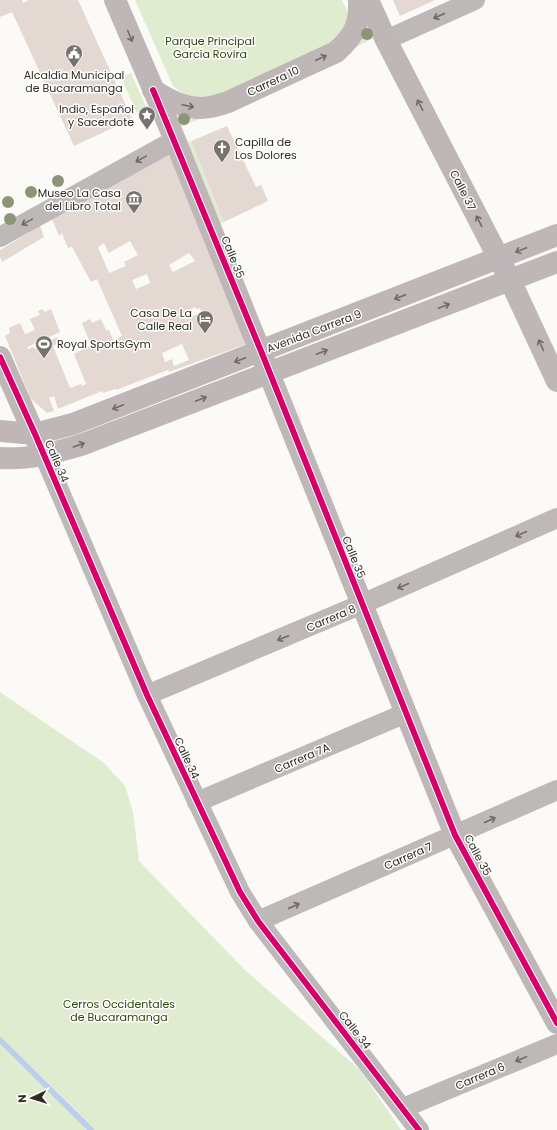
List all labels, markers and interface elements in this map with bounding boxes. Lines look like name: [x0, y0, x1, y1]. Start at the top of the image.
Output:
one-way arrow: [434, 13, 446, 20]
one-way arrow: [127, 29, 135, 41]
park label: Parque Principal García Rovira: [165, 33, 255, 62]
public building icon: Alcaldía Municipal de Bucaramanga: [64, 43, 84, 68]
one-way arrow: [315, 54, 327, 61]
street label: Carrera 10: [244, 62, 302, 100]
place label: Alcaldía Municipal de Bucaramanga: [24, 67, 124, 96]
one-way arrow: [415, 100, 423, 112]
place label: Indio, Español y Sacerdote: [59, 101, 134, 130]
one-way arrow: [181, 102, 194, 110]
place icon: Indio, Español y Sacerdote: [137, 105, 157, 130]
place label: Capilla de Los Dolores: [235, 134, 297, 163]
church icon: Capilla de Los Dolores: [212, 138, 232, 163]
one-way arrow: [135, 155, 147, 163]
street label: Calle 37: [446, 167, 480, 213]
place label: Museo La Casa del Libro Total: [38, 185, 121, 214]
museum icon: Museo La Casa del Libro Total: [124, 189, 144, 214]
one-way arrow: [475, 215, 483, 227]
one-way arrow: [21, 218, 33, 226]
street label: Calle 35: [217, 233, 249, 281]
one-way arrow: [516, 247, 528, 254]
one-way arrow: [394, 294, 406, 302]
one-way arrow: [437, 301, 449, 309]
place label: Casa De La Calle Real: [130, 305, 192, 334]
street label: Avenida Carrera 9: [264, 306, 364, 356]
hotel icon: Casa De La Calle Real: [195, 309, 215, 334]
sports icon: Royal SportsGym: [34, 334, 54, 359]
place label: Royal SportsGym: [57, 336, 151, 352]
one-way arrow: [537, 340, 544, 352]
one-way arrow: [316, 348, 328, 356]
one-way arrow: [234, 356, 246, 364]
one-way arrow: [194, 394, 206, 402]
one-way arrow: [113, 403, 125, 411]
street label: Calle 34: [41, 437, 73, 485]
one-way arrow: [73, 441, 86, 448]
one-way arrow: [516, 530, 528, 538]
street label: Calle 35: [338, 533, 370, 581]
one-way arrow: [397, 583, 409, 591]
street label: Carrera 8: [304, 600, 358, 636]
one-way arrow: [278, 635, 290, 642]
street label: Calle 34: [170, 734, 204, 782]
street label: Carrera 7A: [272, 739, 333, 777]
one-way arrow: [484, 816, 496, 823]
street label: Calle 35: [460, 832, 496, 878]
street label: Carrera 7: [381, 838, 435, 874]
one-way arrow: [288, 902, 300, 909]
park label: Cerros Occidentales de Bucaramanga: [63, 996, 175, 1025]
street label: Calle 34: [335, 1008, 375, 1053]
one-way arrow: [516, 1055, 528, 1063]
street label: Carrera 6: [453, 1058, 507, 1094]
north arrow: [12, 1078, 52, 1118]
text: N: [14, 1094, 30, 1103]

